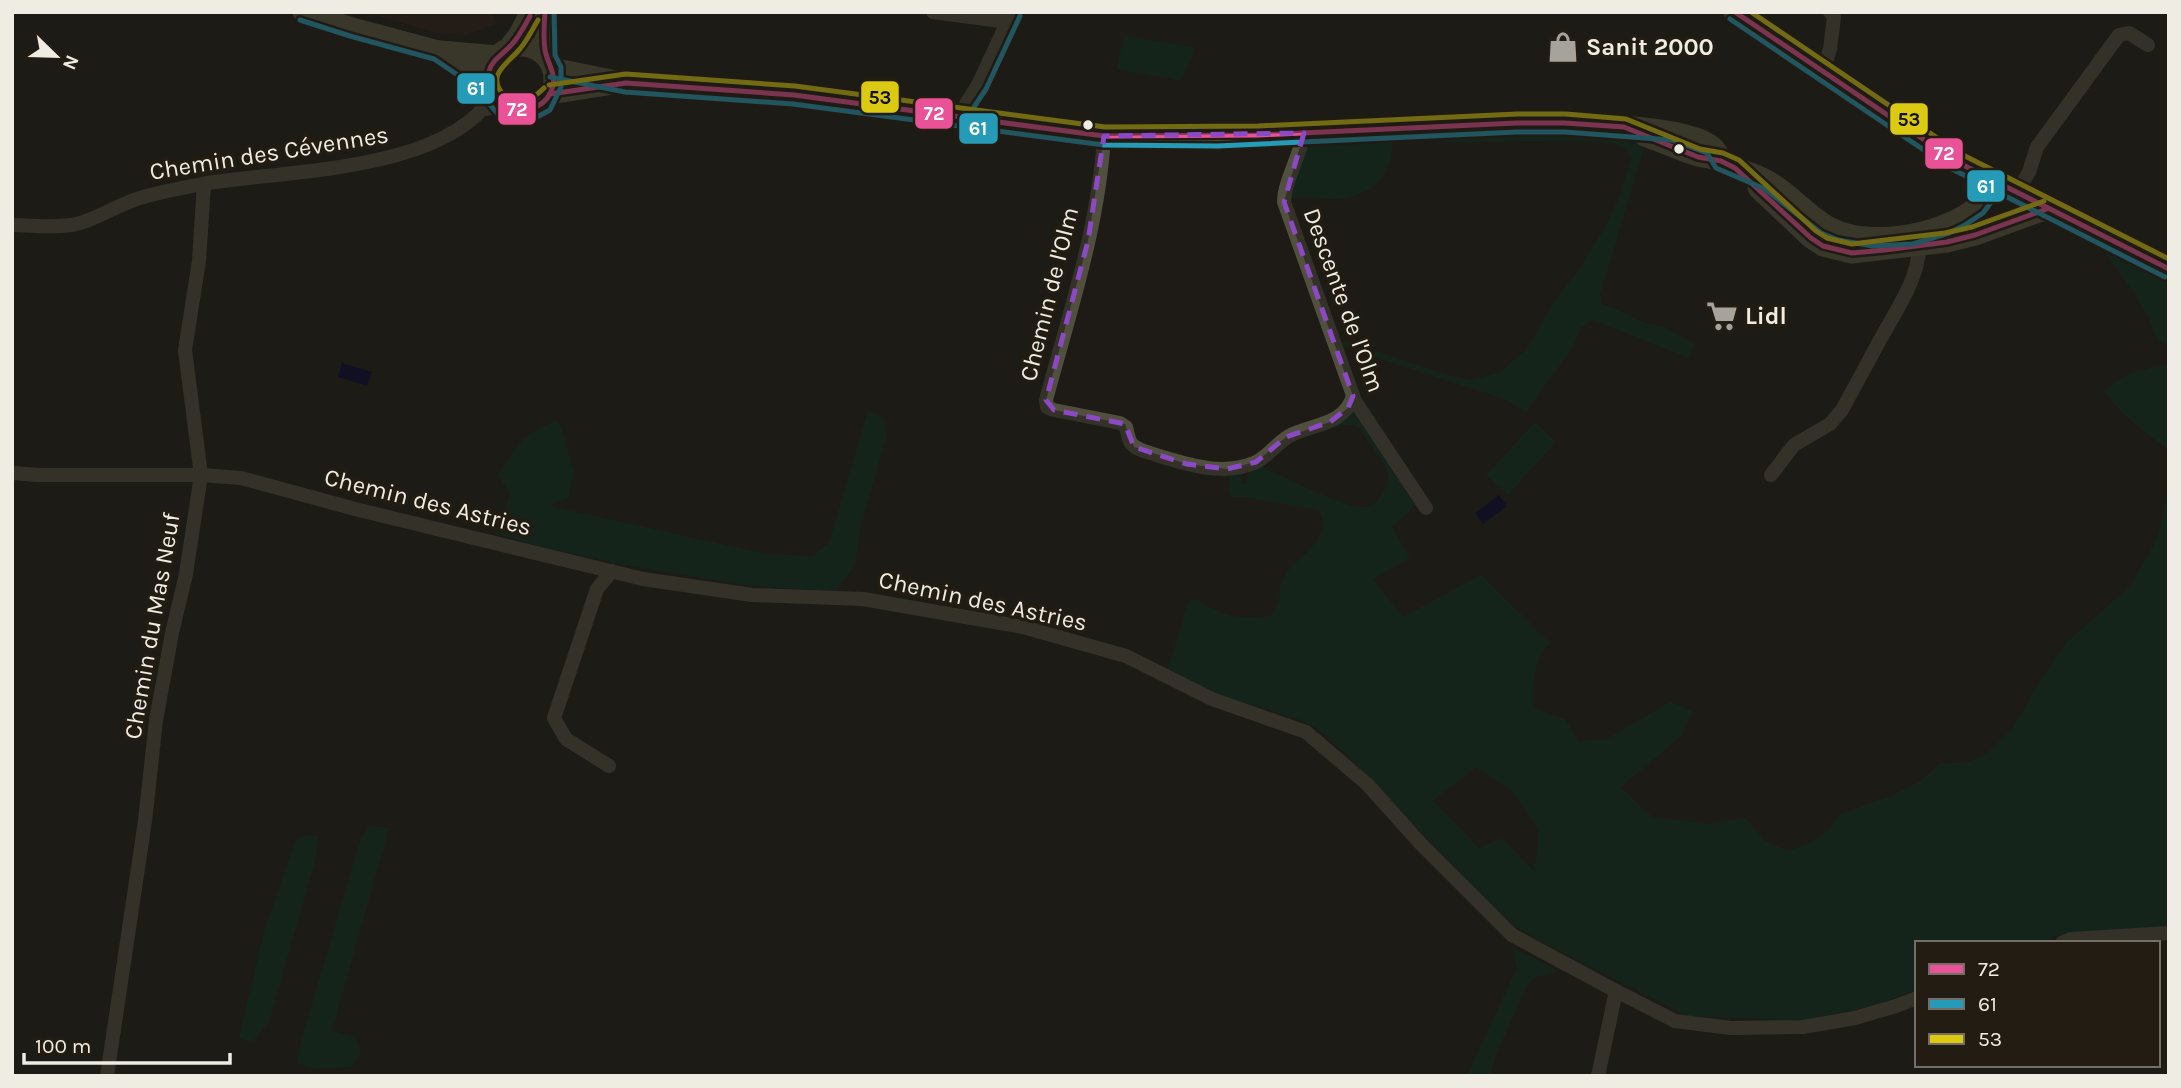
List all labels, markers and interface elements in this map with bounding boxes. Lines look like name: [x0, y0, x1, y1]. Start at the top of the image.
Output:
north arrow: [21, 21, 91, 91]
shop icon: Sanit 2000: [1546, 30, 1580, 64]
place label: Sanit 2000: [1586, 33, 1714, 61]
text: N: [58, 52, 84, 73]
line badge: 61: [456, 72, 496, 105]
text: 61: [467, 78, 485, 100]
line badge: 53: [860, 80, 900, 114]
text: 53: [869, 87, 891, 109]
line badge: 72: [497, 92, 537, 126]
line badge: 72: [914, 97, 954, 130]
text: 72: [507, 99, 527, 121]
line badge: 53: [1889, 102, 1929, 136]
text: 72: [924, 103, 944, 125]
text: 53: [1898, 109, 1920, 131]
line badge: 61: [958, 112, 999, 145]
text: 61: [969, 118, 987, 140]
unlabelled marker: [1081, 118, 1095, 132]
street label: Chemin des Cévennes: [148, 120, 390, 186]
line badge: 72: [1924, 137, 1964, 170]
unlabelled marker: [1672, 142, 1686, 156]
text: 72: [1934, 143, 1954, 165]
line badge: 61: [1966, 169, 2006, 203]
text: 61: [1977, 176, 1995, 198]
street label: Chemin de l'Olm: [1014, 204, 1084, 384]
street label: Descente de l'Olm: [1298, 204, 1390, 396]
supermarket icon: Lidl: [1705, 299, 1739, 333]
place label: Lidl: [1745, 302, 1787, 330]
street label: Chemin des Astries: [322, 463, 534, 541]
street label: Chemin du Mas Neuf: [118, 510, 186, 741]
street label: Chemin des Astries: [876, 565, 1090, 637]
legend: [1915, 941, 2160, 1067]
text: 72: [1978, 957, 2000, 981]
text: 61: [1978, 992, 1997, 1016]
scale bar: [24, 1021, 231, 1066]
text: 53: [1978, 1027, 2002, 1051]
text: 100 m: [35, 1034, 92, 1058]

